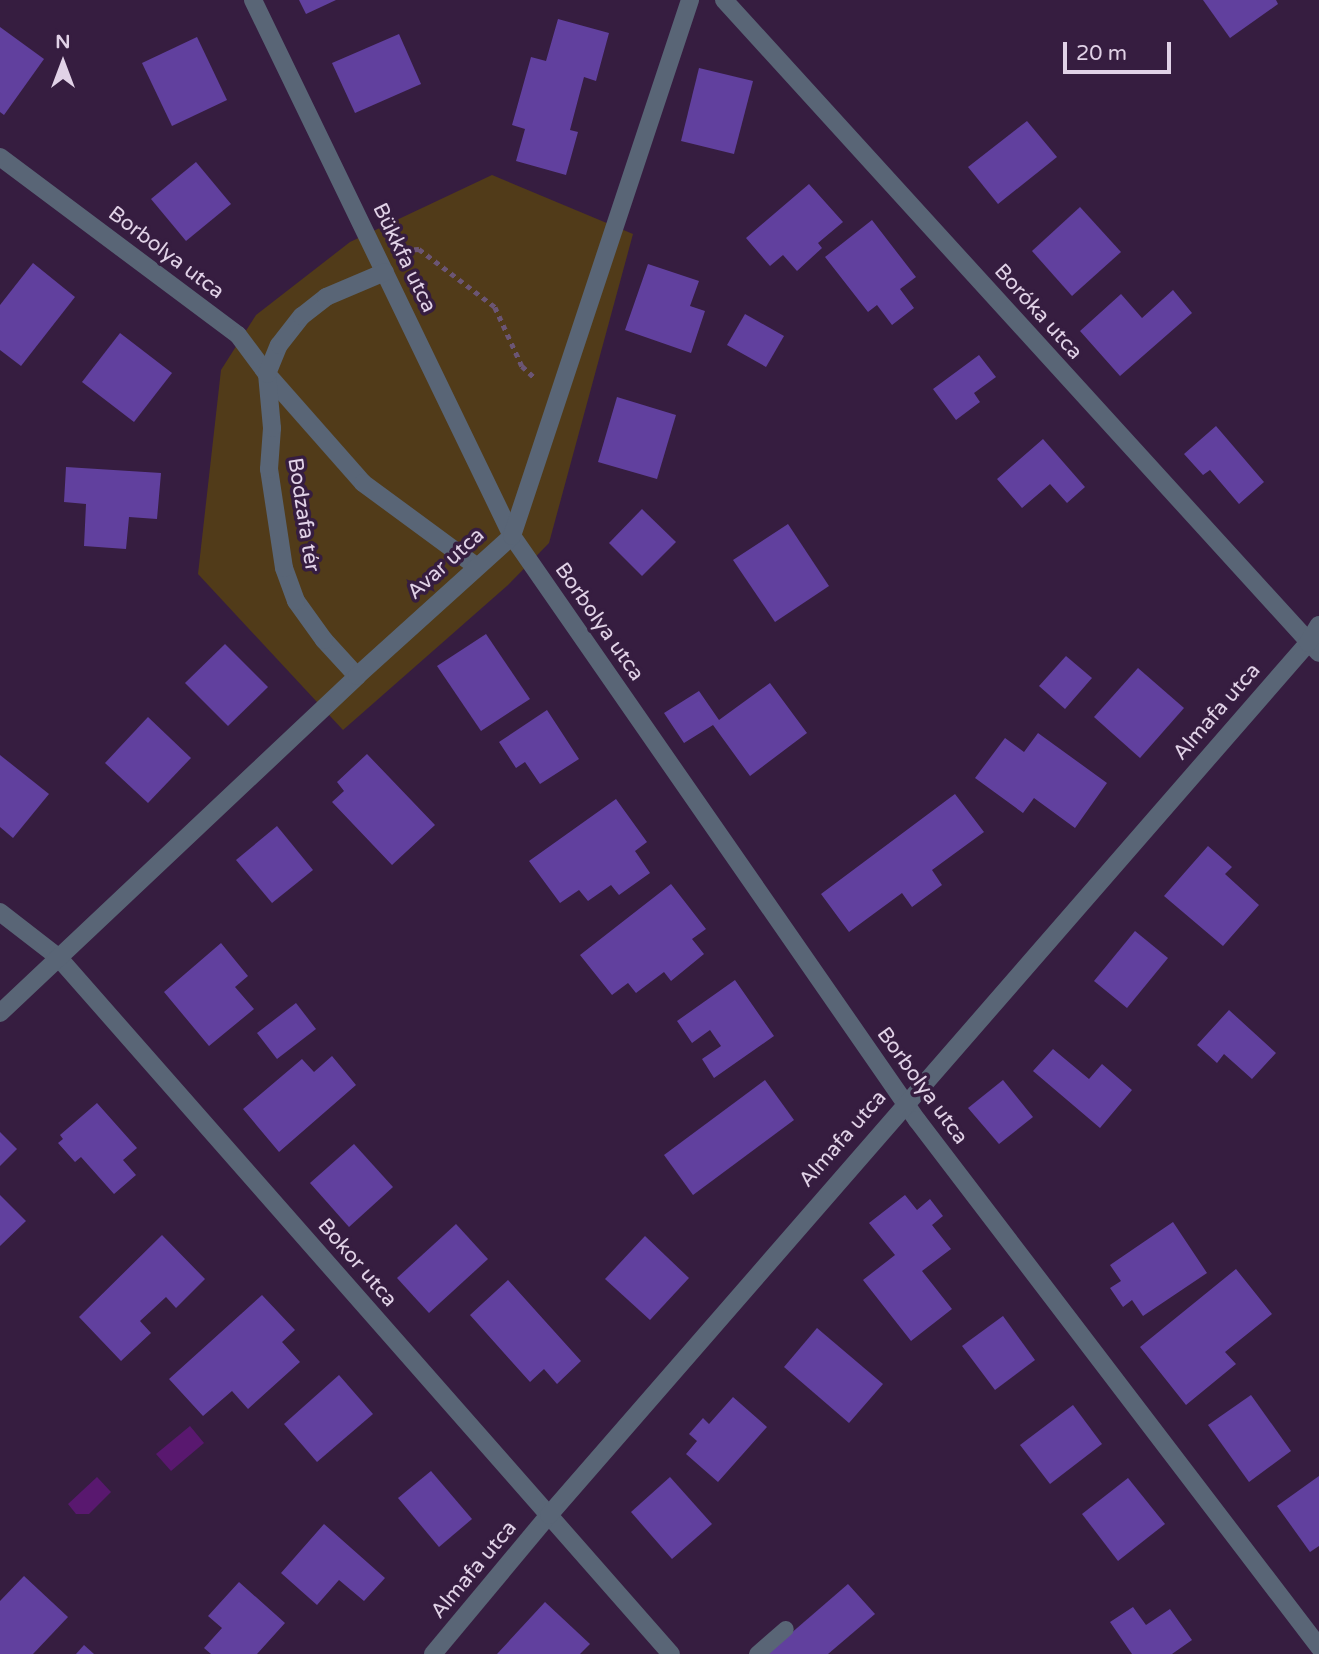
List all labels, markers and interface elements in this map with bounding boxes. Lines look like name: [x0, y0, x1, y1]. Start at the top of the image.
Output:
north arrow: [28, 28, 98, 98]
scale bar: [1067, 28, 1176, 72]
text: N: [55, 31, 71, 53]
text: 20 m: [1076, 41, 1127, 66]
street label: Bükkfa utca: [367, 199, 441, 317]
street label: Borbolya utca: [103, 201, 229, 305]
street label: Boróka utca: [989, 259, 1087, 365]
street label: Bodzafa tér: [282, 456, 324, 574]
street label: Avar utca: [402, 523, 490, 605]
street label: Borbolya utca: [549, 558, 649, 686]
street label: Almafa utca: [1168, 658, 1266, 766]
street label: Borbolya utca: [871, 1023, 973, 1149]
street label: Almafa utca: [794, 1085, 892, 1193]
street label: Bokor utca: [312, 1214, 402, 1312]
street label: Almafa utca: [426, 1516, 522, 1624]

